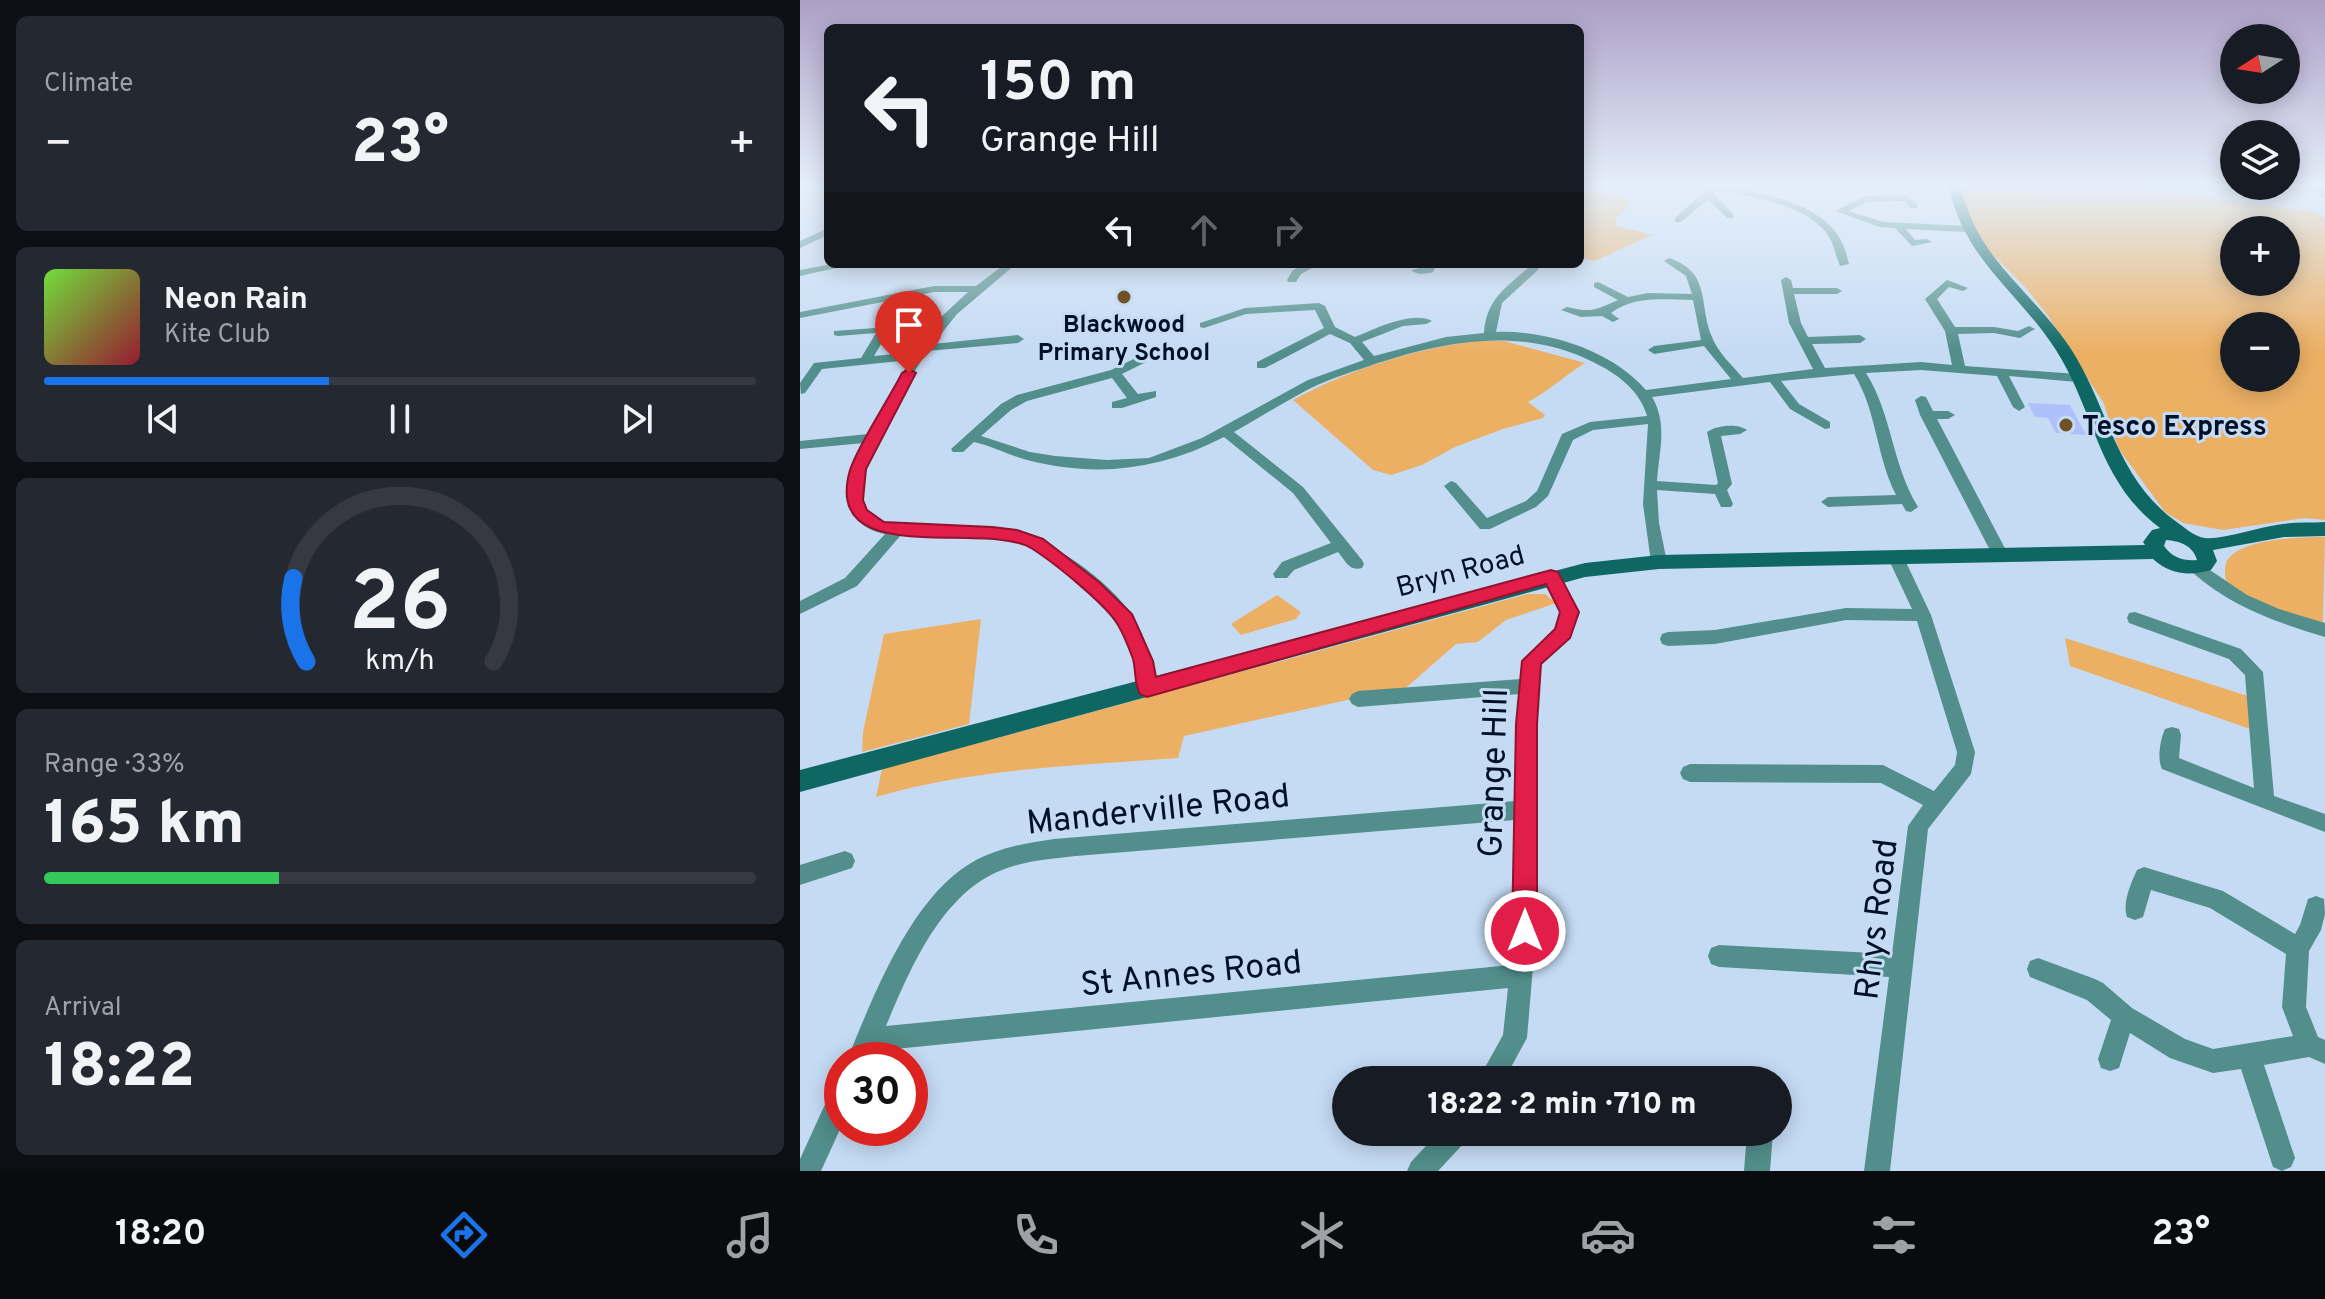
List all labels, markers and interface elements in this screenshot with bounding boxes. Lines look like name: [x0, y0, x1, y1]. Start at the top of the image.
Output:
north arrow: [2220, 24, 2300, 104]
map controls: [2220, 24, 2300, 392]
text: 150 m: [980, 50, 1136, 120]
icon: left: [848, 56, 952, 160]
text: Climate: [44, 68, 133, 101]
text: 23°: [351, 108, 449, 184]
text: −: [44, 118, 72, 174]
text: +: [728, 118, 756, 174]
text: Grange Hill: [980, 119, 1159, 165]
button: layers: [2220, 120, 2300, 200]
icon: left: [1098, 208, 1142, 252]
icon: ahead: [1182, 208, 1226, 252]
icon: right: [1266, 208, 1310, 252]
button: +: [2220, 216, 2300, 296]
text: Neon Rain: [164, 282, 308, 319]
marker: Blackwood Primary School: [1115, 288, 1133, 306]
pin: [875, 291, 943, 373]
icon: arrive: [887, 303, 931, 347]
place label: Blackwood Primary School: [1038, 311, 1210, 369]
button: −: [2220, 312, 2300, 392]
text: Kite Club: [164, 319, 270, 352]
icon: previous: [141, 397, 185, 441]
icon: pause: [378, 397, 422, 441]
icon: next: [615, 397, 659, 441]
place label: Tesco Express: [2082, 410, 2267, 446]
marker: Tesco Express: [2057, 416, 2075, 434]
street label: Bryn Road: [1392, 538, 1529, 607]
text: 26: [349, 554, 451, 659]
text: km/h: [365, 644, 435, 680]
street label: Grange Hill: [1471, 688, 1520, 859]
text: Range · 33%: [44, 749, 185, 782]
street label: Manderville Road: [1025, 776, 1292, 847]
text: 165 km: [44, 789, 245, 865]
street label: Rhys Road: [1847, 837, 1910, 1002]
position arrow: [1483, 889, 1567, 973]
street label: St Annes Road: [1079, 942, 1304, 1008]
text: Arrival: [44, 992, 122, 1025]
text: 18:22: [44, 1032, 195, 1108]
speed limit sign: 30: [824, 1042, 928, 1146]
text: 18:22 · 2 min · 710 m: [1427, 1087, 1697, 1124]
icon: directions: [436, 1207, 492, 1263]
icon: music: [722, 1207, 778, 1263]
icon: phone: [1008, 1207, 1064, 1263]
icon: climate: [1294, 1207, 1350, 1263]
icon: car: [1580, 1207, 1636, 1263]
icon: filters: [1866, 1207, 1922, 1263]
text: 18:20: [115, 1212, 206, 1258]
text: 23°: [2151, 1212, 2210, 1258]

